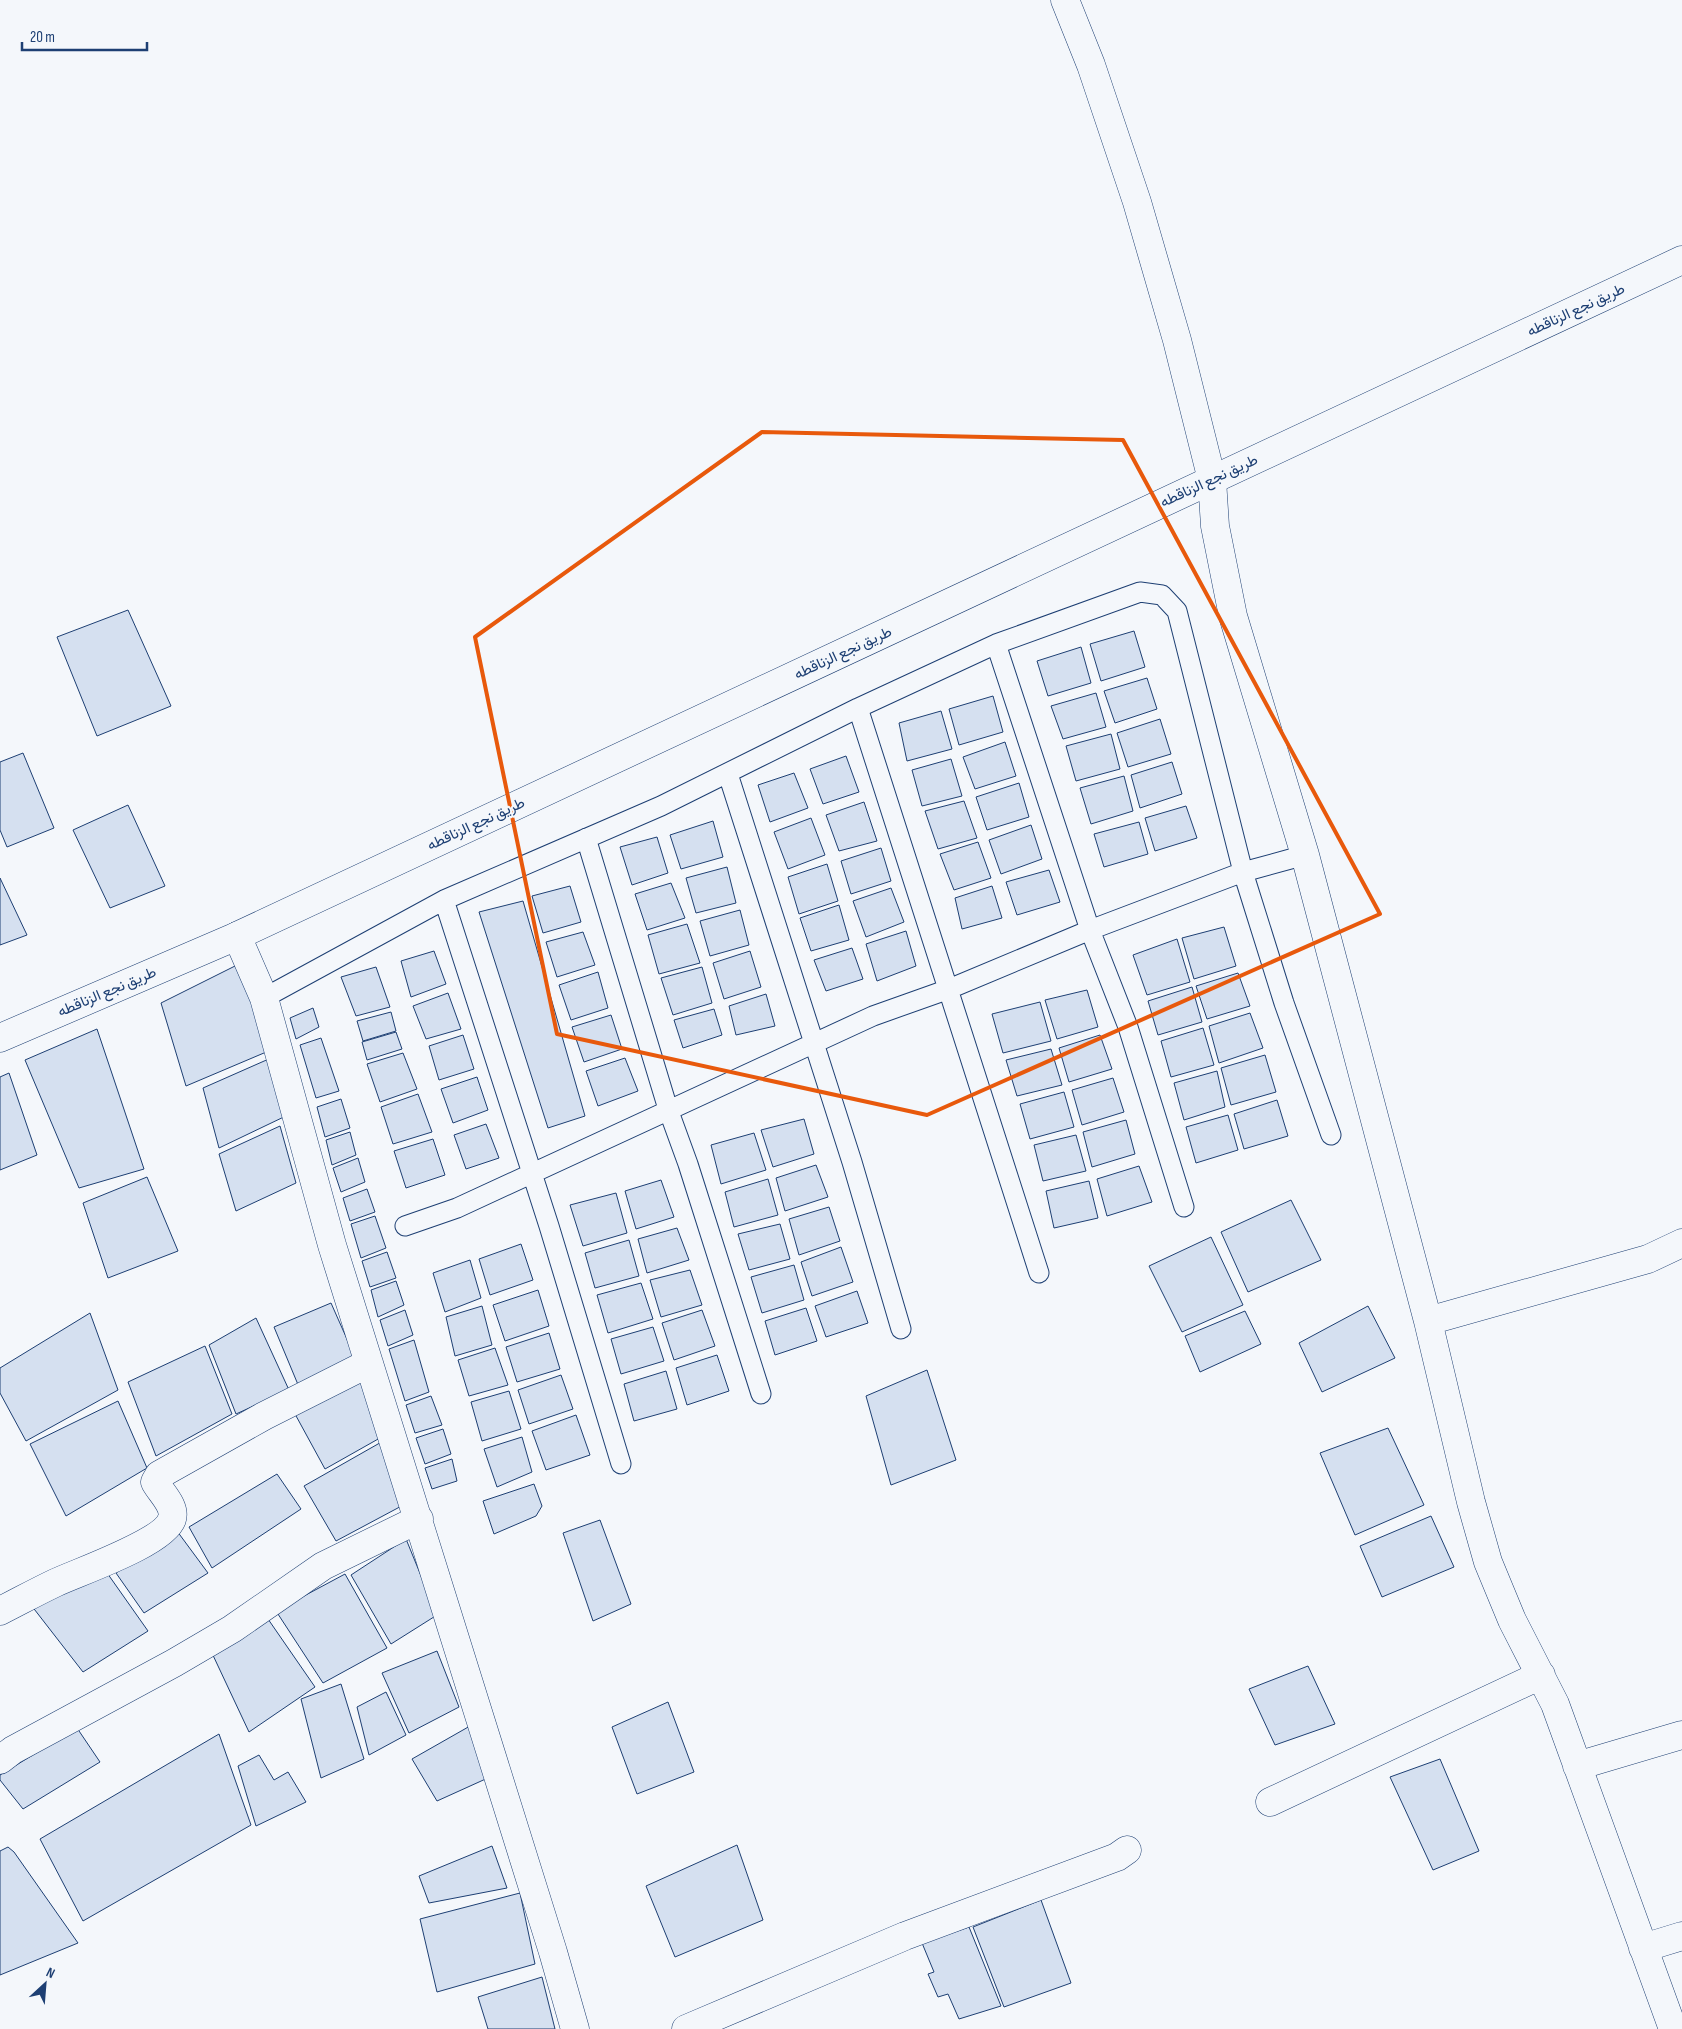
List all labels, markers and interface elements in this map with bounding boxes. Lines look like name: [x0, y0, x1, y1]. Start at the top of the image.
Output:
scale bar: [22, 20, 148, 52]
text: 20 m: [30, 28, 55, 47]
street label: طريق نجع الزناقطه: [1524, 279, 1628, 342]
street label: طريق نجع الزناقطه: [1157, 450, 1261, 513]
street label: طريق نجع الزناقطه: [791, 622, 895, 685]
street label: طريق نجع الزناقطه: [424, 793, 528, 856]
street label: طريق نجع الزناقطه: [55, 963, 160, 1022]
north arrow: [20, 1959, 70, 2009]
text: N: [43, 1963, 58, 1982]

